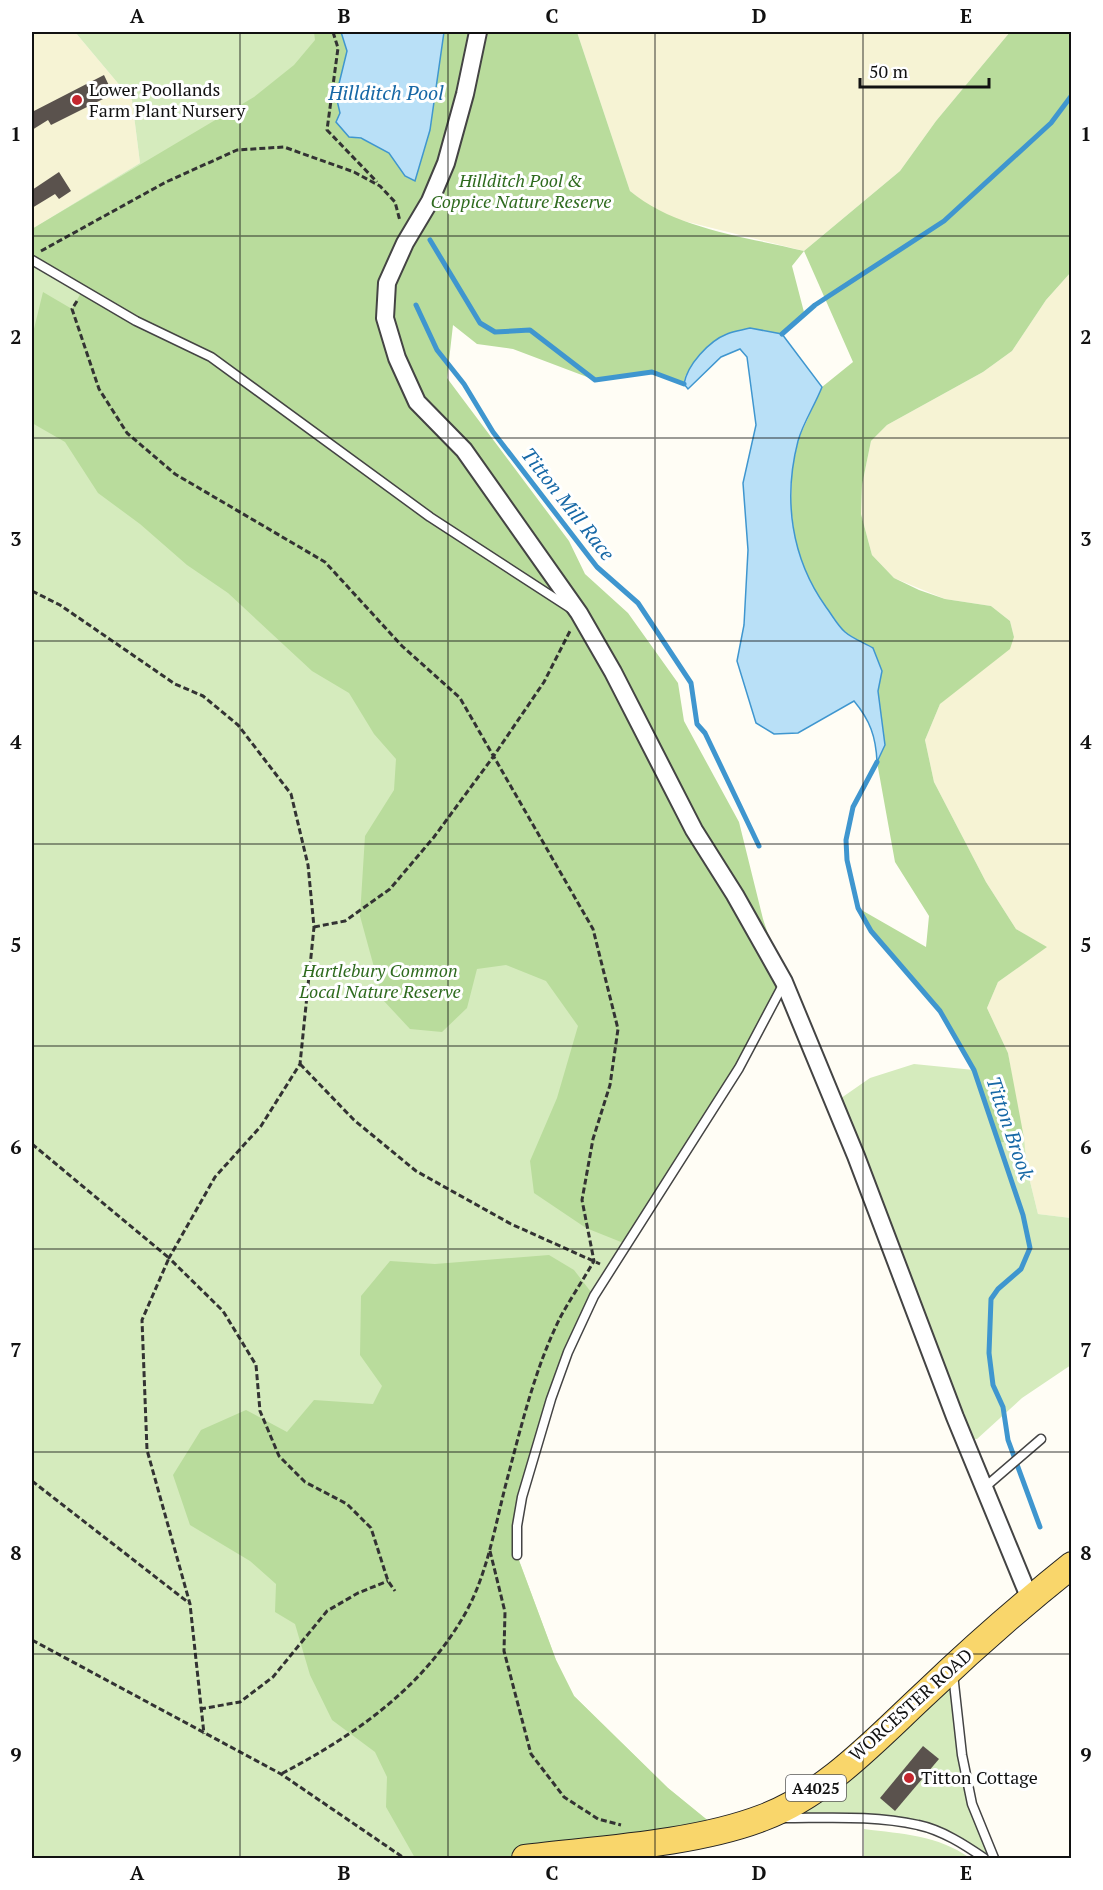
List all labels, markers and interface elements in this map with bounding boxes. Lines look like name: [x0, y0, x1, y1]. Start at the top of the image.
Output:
text: A: [130, 2, 145, 29]
text: B: [338, 2, 351, 29]
text: C: [545, 2, 559, 29]
text: D: [752, 2, 766, 29]
text: E: [960, 2, 972, 29]
scale bar: [860, 51, 989, 89]
text: 50 m: [869, 59, 909, 83]
place label: Lower Poollands Farm Plant Nursery: [89, 77, 246, 122]
water label: Hillditch Pool: [327, 79, 444, 106]
marker: Lower Poollands Farm Plant Nursery: [70, 93, 84, 107]
text: 1: [10, 120, 22, 147]
text: 1: [1080, 120, 1092, 147]
park label: Hillditch Pool & Coppice Nature Reserve: [431, 168, 611, 213]
text: 2: [10, 323, 22, 350]
text: 2: [1080, 323, 1092, 350]
water label: Titton Mill Race: [516, 441, 621, 566]
text: 3: [10, 525, 22, 552]
text: 3: [1080, 525, 1092, 552]
text: 4: [10, 728, 22, 755]
text: 4: [1080, 728, 1092, 755]
text: 5: [10, 931, 22, 958]
text: 5: [1080, 931, 1092, 958]
park label: Hartlebury Common Local Nature Reserve: [298, 958, 461, 1003]
water label: Titton Brook: [980, 1073, 1041, 1183]
text: 6: [10, 1133, 22, 1160]
text: 6: [1080, 1133, 1092, 1160]
text: 7: [10, 1336, 22, 1363]
text: 7: [1080, 1336, 1092, 1363]
text: 8: [10, 1539, 22, 1566]
text: 8: [1080, 1539, 1092, 1566]
street label: WORCESTER ROAD: [844, 1642, 977, 1766]
text: 9: [10, 1741, 22, 1768]
text: 9: [1080, 1741, 1092, 1768]
place label: Titton Cottage: [921, 1765, 1038, 1789]
marker: Titton Cottage: [902, 1771, 916, 1785]
road number: A4025: [786, 1775, 846, 1801]
text: A: [130, 1859, 145, 1886]
text: B: [338, 1859, 351, 1886]
text: C: [545, 1859, 559, 1886]
text: D: [752, 1859, 766, 1886]
text: E: [960, 1859, 972, 1886]

